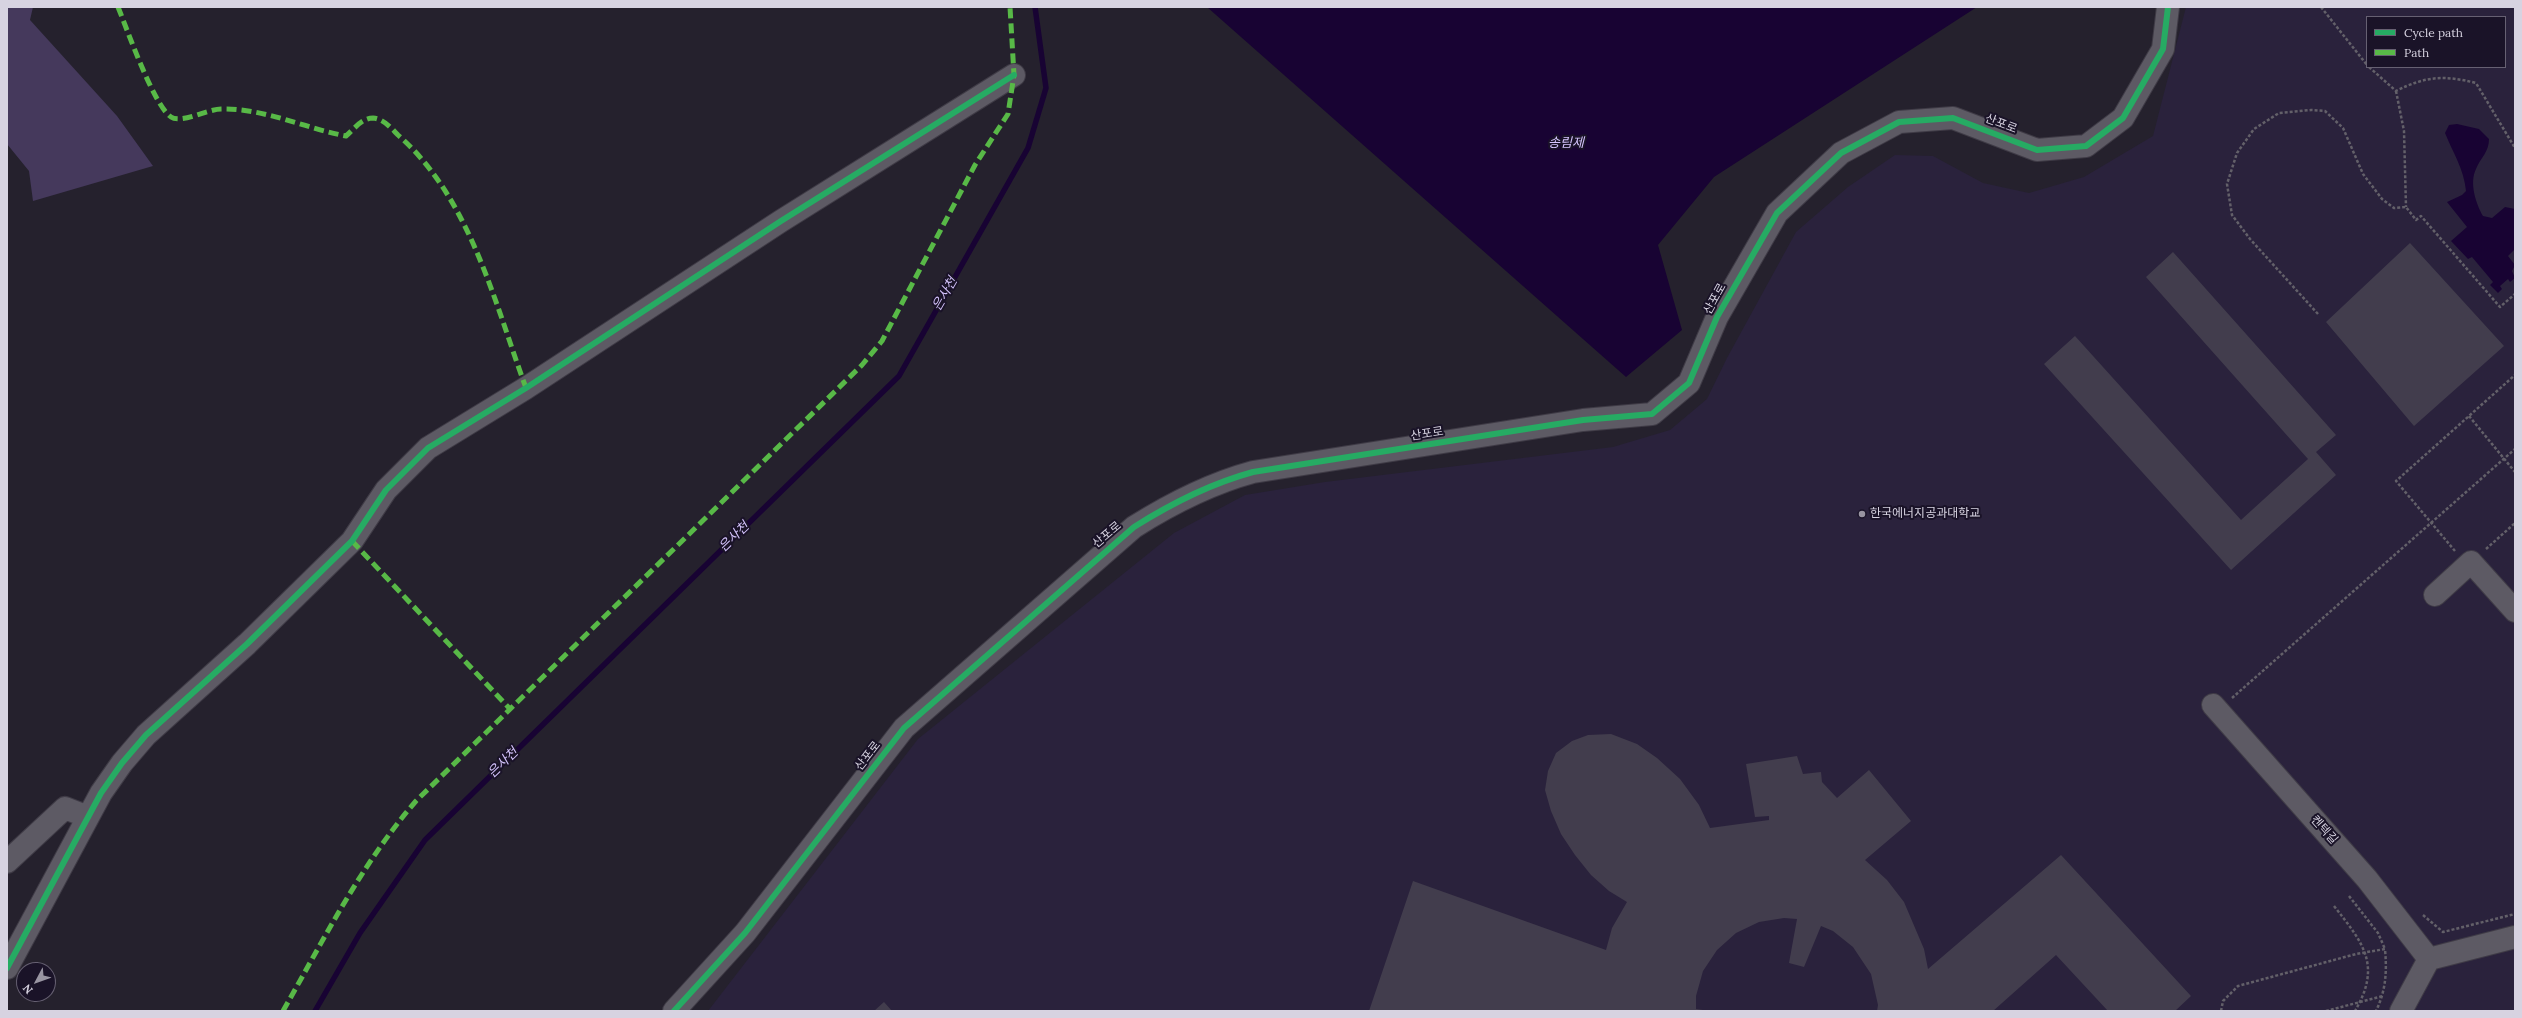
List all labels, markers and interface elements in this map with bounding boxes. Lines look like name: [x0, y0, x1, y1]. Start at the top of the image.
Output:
legend: [2366, 16, 2506, 68]
text: Cycle path: [2404, 25, 2463, 40]
text: Path: [2404, 45, 2429, 60]
street label: 산포로: [1983, 111, 2019, 137]
water label: 송림제: [1548, 135, 1584, 151]
water label: 은사천: [929, 275, 961, 313]
street label: 산포로: [1701, 281, 1729, 317]
street label: 산포로: [1410, 424, 1444, 444]
place label: 한국에너지공과대학교: [1870, 507, 1980, 521]
marker: 한국에너지공과대학교: [1857, 509, 1867, 519]
water label: 은사천: [716, 519, 752, 555]
street label: 산포로: [1090, 519, 1124, 551]
street label: 산포로: [852, 739, 884, 773]
water label: 은사천: [485, 745, 521, 781]
street label: 켄텍길: [2308, 813, 2340, 847]
north arrow: [16, 962, 56, 1002]
text: N: [20, 981, 36, 997]

